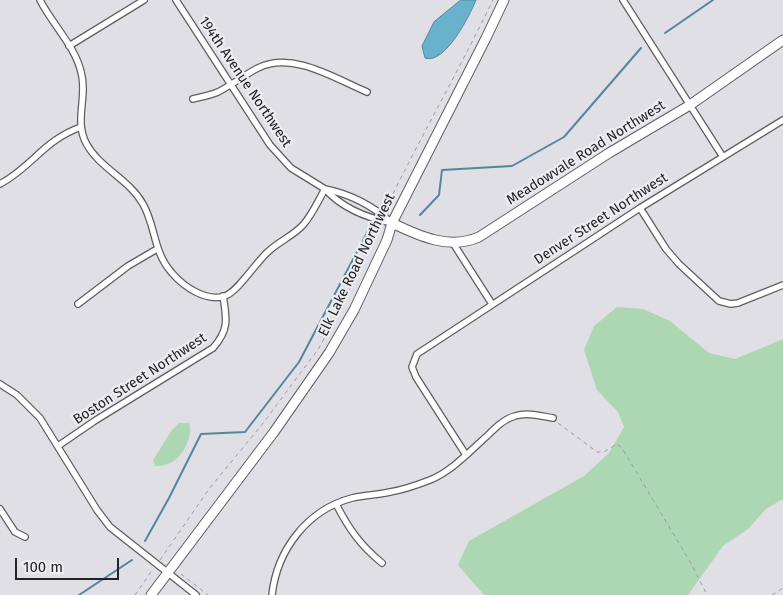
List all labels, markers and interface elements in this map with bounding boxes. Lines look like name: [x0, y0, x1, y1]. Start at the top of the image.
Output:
street label: 194th Avenue Northwest: [195, 14, 295, 150]
street label: Meadowvale Road Northwest: [504, 97, 668, 209]
street label: Denver Street Northwest: [531, 170, 671, 268]
street label: Elk Lake Road Northwest: [315, 191, 399, 339]
street label: Boston Street Northwest: [70, 330, 210, 428]
scale bar: [18, 548, 121, 580]
text: 100 m: [23, 558, 63, 576]

